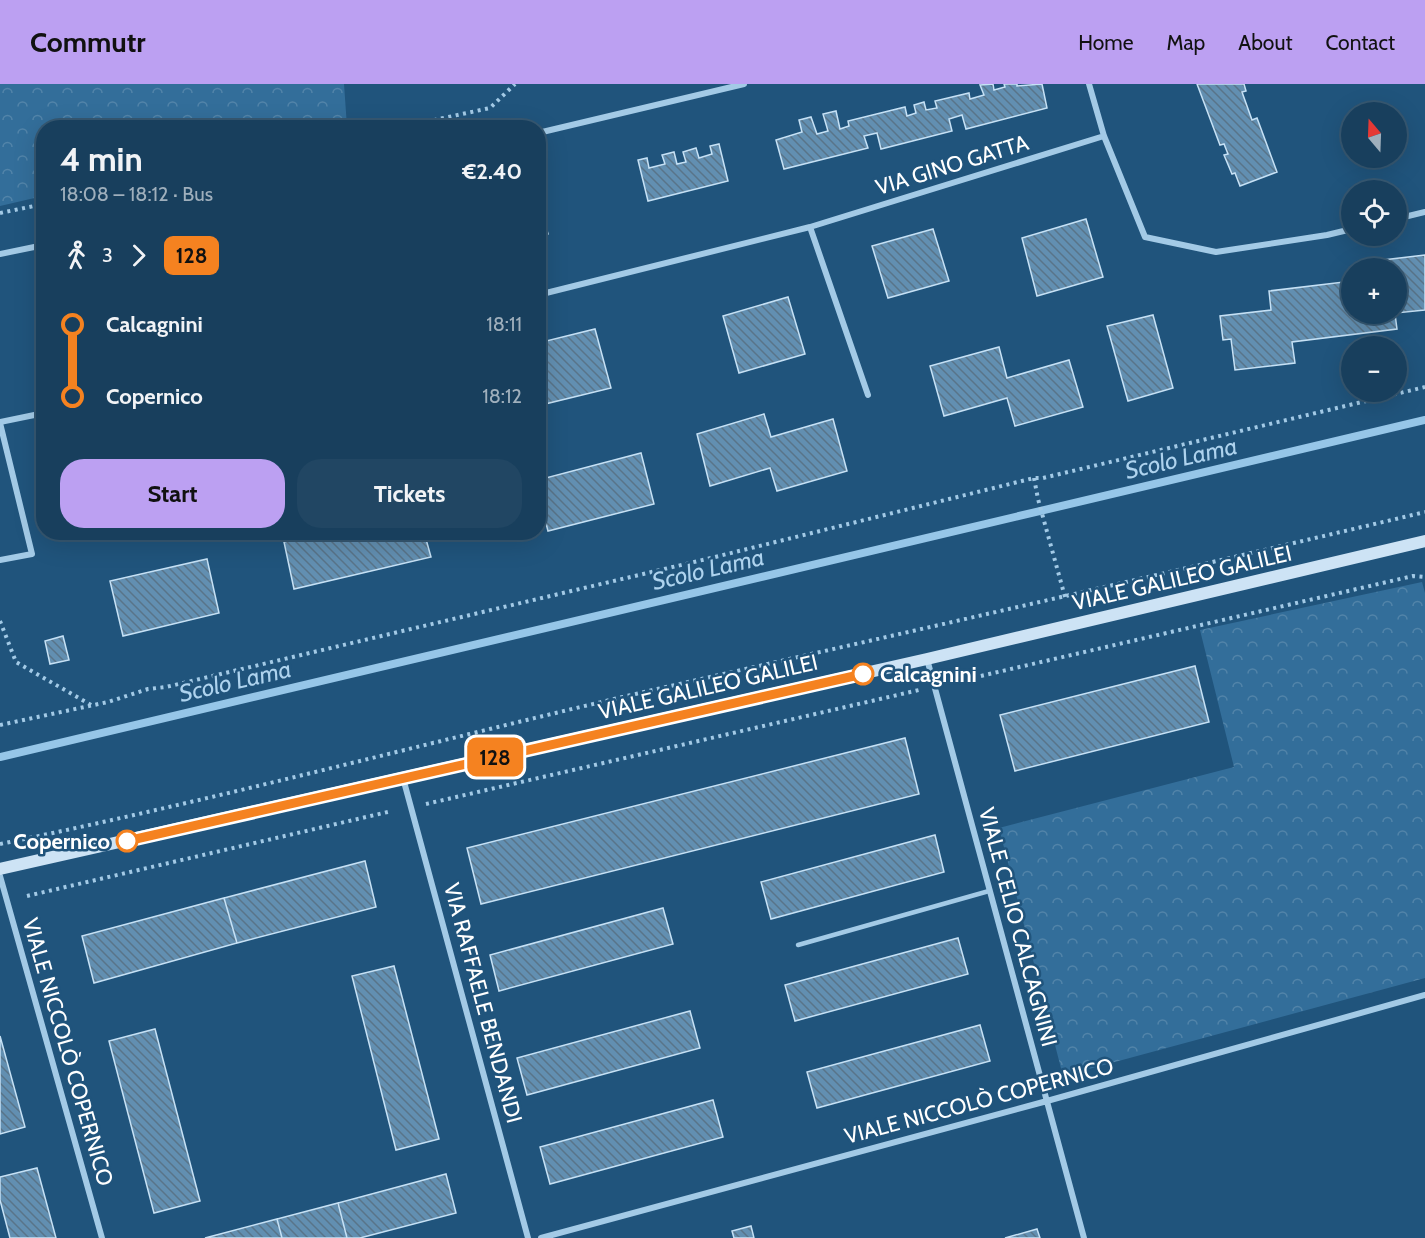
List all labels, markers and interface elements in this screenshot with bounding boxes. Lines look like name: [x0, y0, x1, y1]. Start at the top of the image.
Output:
text: Commutr: [30, 25, 146, 59]
text: Home: [1078, 30, 1134, 55]
text: Map: [1167, 30, 1205, 55]
text: About: [1238, 30, 1292, 55]
text: Contact: [1325, 30, 1395, 55]
north arrow: [1341, 102, 1407, 168]
map controls: [1341, 102, 1407, 402]
street label: VIA GINO GATTA: [872, 129, 1032, 201]
text: 4 min: [60, 139, 143, 179]
text: €2.40: [462, 158, 522, 185]
button: locate: [1341, 180, 1407, 246]
text: 18:08 – 18:12 · Bus: [60, 182, 213, 206]
icon: walk: [60, 239, 93, 272]
icon: forward: [122, 239, 155, 272]
text: 3: [102, 243, 113, 267]
text: 128: [176, 243, 207, 268]
button: +: [1341, 258, 1407, 324]
text: Calcagnini: [106, 311, 203, 338]
text: 18:11: [486, 312, 522, 336]
button: −: [1341, 336, 1407, 402]
text: Copernico: [106, 383, 203, 410]
text: 18:12: [482, 384, 522, 408]
water label: Scolo Lama: [1122, 431, 1240, 485]
button: Start: [60, 459, 285, 528]
button: Tickets: [297, 459, 522, 528]
street label: VIALE GALILEO GALILEI: [1070, 540, 1294, 616]
water label: Scolo Lama: [649, 542, 767, 596]
street label: VIALE GALILEO GALILEI: [596, 649, 820, 725]
water label: Scolo Lama: [176, 654, 294, 708]
place label: Calcagnini: [880, 661, 977, 688]
marker: Calcagnini: [852, 663, 874, 685]
line badge: 128: [460, 738, 530, 776]
text: 128: [479, 745, 511, 770]
street label: VIALE CELIO CALCAGNINI: [973, 804, 1063, 1050]
place label: Copernico: [13, 828, 110, 855]
marker: Copernico: [116, 830, 138, 852]
street label: VIA RAFFAELE BENDANDI: [438, 880, 528, 1126]
street label: VIALE NICCOLÒ COPERNICO: [17, 915, 119, 1189]
street label: VIALE NICCOLÒ COPERNICO: [842, 1052, 1116, 1150]

